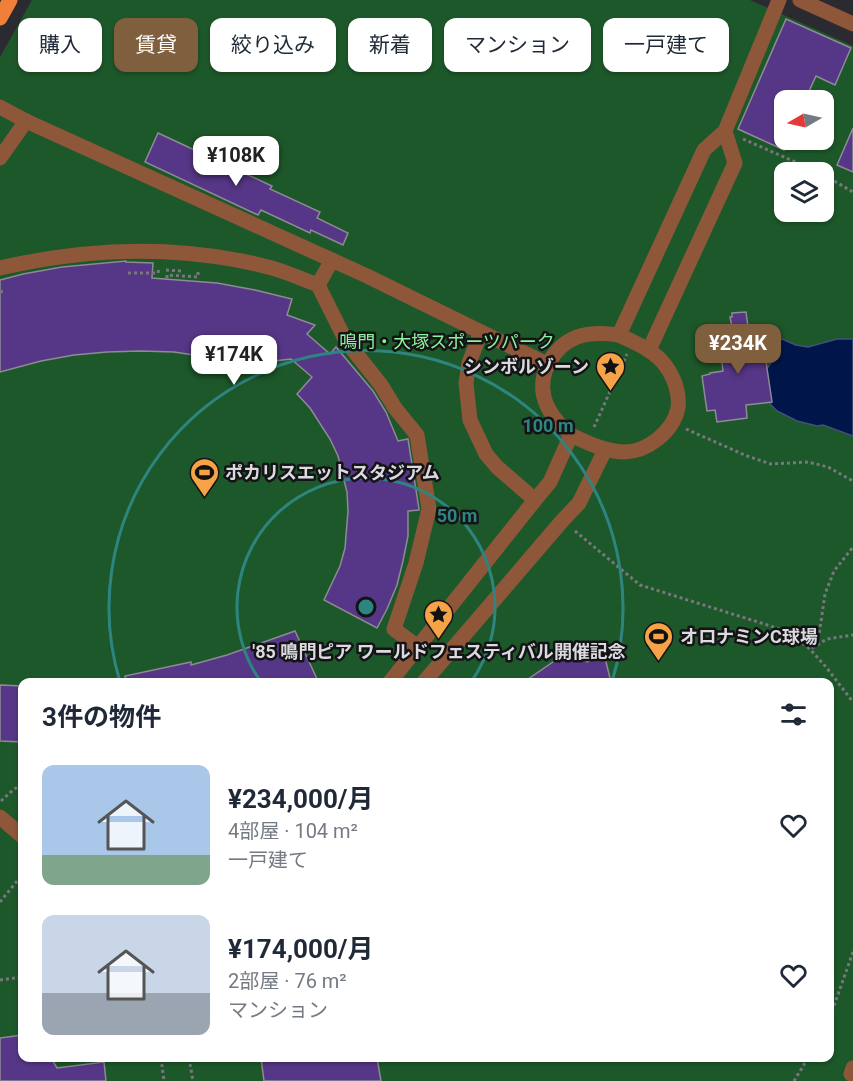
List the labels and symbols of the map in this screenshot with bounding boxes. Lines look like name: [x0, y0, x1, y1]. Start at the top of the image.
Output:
north arrow: [774, 90, 834, 150]
pin: ¥108K: [194, 136, 278, 187]
pin: ¥234K: [696, 324, 780, 375]
park label: 鳴門・大塚スポーツパーク: [339, 331, 555, 352]
pin: ¥174K: [192, 335, 276, 386]
place icon: シンボルゾーン: [594, 350, 626, 392]
place label: シンボルゾーン: [464, 356, 589, 377]
text: 100 m: [522, 415, 574, 436]
sports icon: ポカリスエットスタジアム: [188, 456, 220, 498]
place label: ポカリスエットスタジアム: [225, 462, 440, 483]
text: 50 m: [437, 505, 477, 526]
centre of rings: [356, 597, 376, 617]
place icon: '85 鳴門ピア ワールドフェスティバル開催記念: [423, 598, 455, 640]
sports icon: オロナミンC球場: [643, 620, 675, 662]
place label: オロナミンC球場: [680, 626, 818, 647]
place label: '85 鳴門ピア ワールドフェスティバル開催記念: [252, 641, 626, 662]

